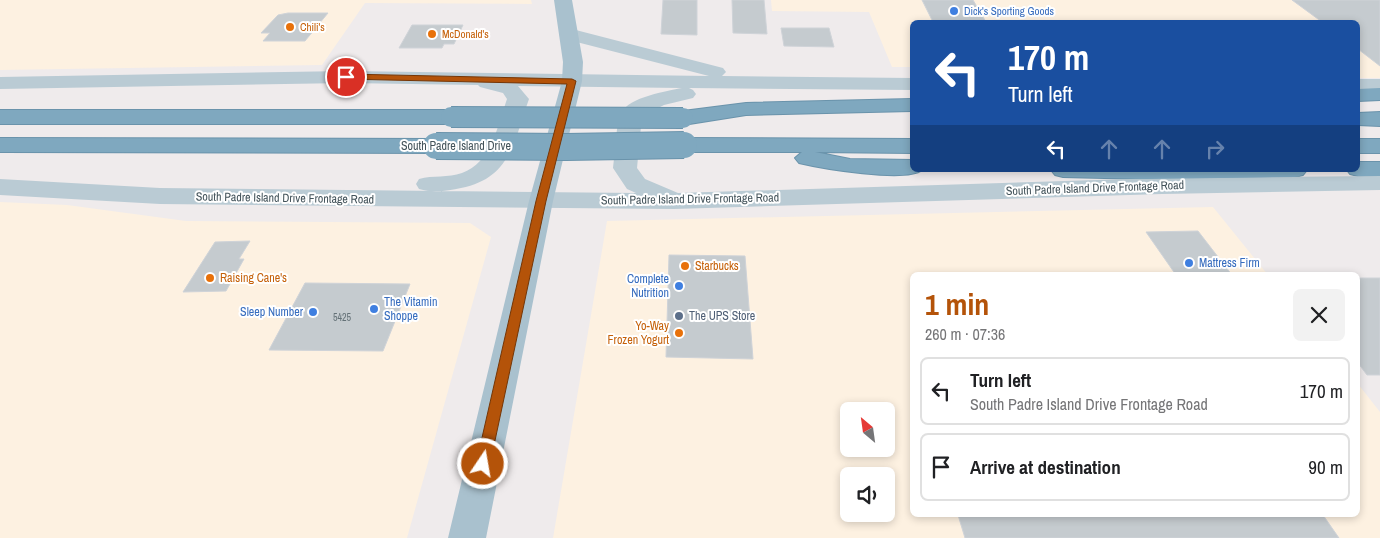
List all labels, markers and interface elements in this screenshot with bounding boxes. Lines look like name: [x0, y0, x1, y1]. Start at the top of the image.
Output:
place label: Dick's Sporting Goods: [964, 4, 1054, 18]
marker: Dick's Sporting Goods: [948, 5, 960, 17]
place label: Chili's: [300, 20, 325, 34]
marker: Chili's: [284, 21, 296, 33]
place label: McDonald's: [442, 27, 489, 41]
marker: McDonald's: [426, 28, 438, 40]
text: 170 m: [1008, 34, 1089, 81]
icon: left: [925, 40, 990, 105]
pin: [325, 56, 367, 98]
icon: arrive: [332, 63, 360, 91]
text: Turn left: [1008, 79, 1073, 109]
icon: left: [1042, 135, 1070, 163]
icon: ahead: [1095, 135, 1123, 163]
icon: ahead: [1148, 135, 1176, 163]
icon: right: [1201, 135, 1229, 163]
street label: South Padre Island Drive: [401, 138, 511, 154]
street label: South Padre Island Drive Frontage Road: [1006, 177, 1184, 199]
street label: South Padre Island Drive Frontage Road: [196, 188, 374, 208]
street label: South Padre Island Drive Frontage Road: [601, 189, 779, 209]
place label: Mattress Firm: [1199, 255, 1260, 271]
marker: Mattress Firm: [1183, 257, 1195, 269]
place label: Starbucks: [695, 258, 739, 274]
marker: Starbucks: [679, 260, 691, 272]
place label: Raising Cane's: [220, 270, 287, 286]
place label: Complete Nutrition: [627, 271, 669, 301]
marker: Raising Cane's: [204, 272, 216, 284]
marker: Complete Nutrition: [673, 280, 685, 292]
text: 1 min: [925, 284, 989, 324]
button: close: [1293, 289, 1345, 341]
place label: The Vitamin Shoppe: [384, 294, 437, 324]
marker: The Vitamin Shoppe: [368, 303, 380, 315]
place label: Sleep Number: [240, 304, 304, 320]
marker: Sleep Number: [307, 306, 319, 318]
place label: The UPS Store: [689, 308, 755, 324]
marker: The UPS Store: [673, 310, 685, 322]
house number: 5425: [333, 311, 352, 324]
place label: Yo-Way Frozen Yogurt: [608, 318, 669, 348]
text: 260 m · 07:36: [925, 323, 1005, 345]
marker: Yo-Way Frozen Yogurt: [673, 327, 685, 339]
text: Turn left: [970, 367, 1031, 393]
icon: left: [927, 377, 955, 405]
text: 170 m: [1300, 378, 1343, 404]
text: South Padre Island Drive Frontage Road: [970, 393, 1208, 415]
north arrow: [840, 402, 895, 458]
map controls: [840, 402, 895, 522]
position arrow: [456, 437, 508, 489]
icon: arrive: [927, 453, 955, 481]
text: Arrive at destination: [970, 454, 1121, 480]
text: 90 m: [1308, 454, 1343, 480]
button: sound: [840, 467, 895, 522]

